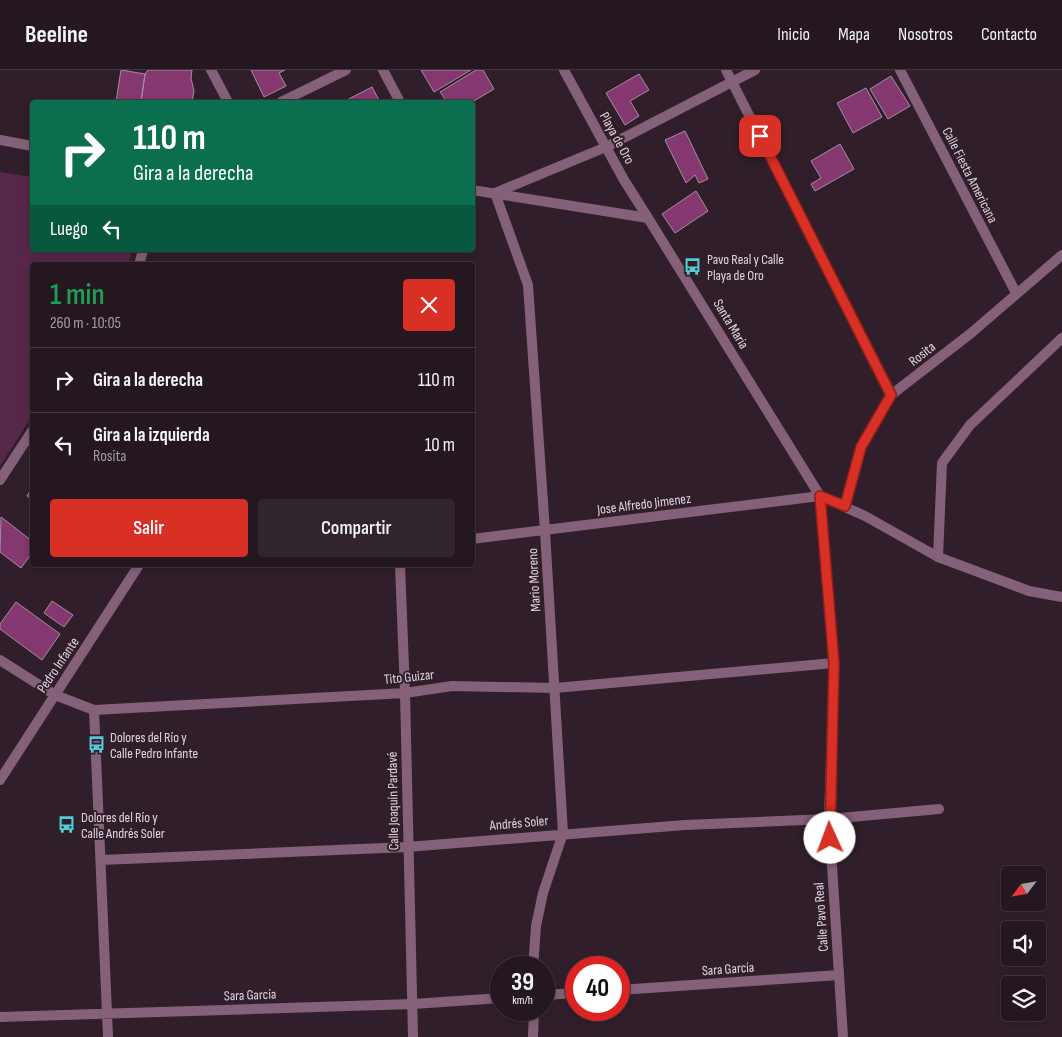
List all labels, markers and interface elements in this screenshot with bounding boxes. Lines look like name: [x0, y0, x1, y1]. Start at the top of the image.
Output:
text: Beeline: [25, 20, 88, 49]
text: Inicio: [777, 24, 810, 45]
text: Mapa: [838, 24, 870, 45]
text: Nosotros: [898, 24, 953, 45]
text: Contacto: [981, 24, 1037, 45]
street label: Playa de Oro: [596, 109, 638, 167]
pin: [739, 115, 781, 157]
text: 110 m: [133, 117, 206, 160]
icon: right: [50, 120, 115, 185]
icon: arrive: [746, 122, 774, 150]
street label: Calle Fiesta Americana: [939, 124, 1001, 226]
text: Gira a la derecha: [133, 160, 254, 187]
icon: left: [98, 215, 126, 243]
text: Luego: [50, 218, 88, 241]
place label: Pavo Real y Calle Playa de Oro: [707, 251, 784, 284]
bus stop icon: Pavo Real y Calle Playa de Oro: [683, 257, 703, 277]
text: 1 min: [50, 277, 105, 313]
button: close: [403, 279, 455, 331]
street label: Santa Maria: [710, 296, 752, 352]
text: 260 m · 10:05: [50, 314, 121, 333]
street label: Rosita: [905, 338, 939, 370]
icon: right: [50, 366, 78, 394]
text: Gira a la derecha: [93, 369, 203, 392]
text: 110 m: [418, 369, 455, 392]
text: Gira a la izquierda: [93, 424, 210, 447]
icon: left: [50, 431, 78, 459]
text: 10 m: [425, 434, 455, 457]
text: Rosita: [93, 447, 127, 466]
street label: Jose Alfredo Jimenez: [595, 490, 692, 518]
button: Salir: [50, 499, 248, 557]
button: Compartir: [258, 499, 455, 557]
street label: Mario Moreno: [524, 548, 544, 612]
street label: Pedro Infante: [33, 634, 83, 696]
street label: Tito Guizar: [383, 666, 435, 688]
place label: Dolores del Río y Calle Pedro Infante: [110, 729, 198, 762]
bus stop icon: Dolores del Río y Calle Pedro Infante: [86, 735, 106, 755]
street label: Calle Joaquín Pardavé: [384, 752, 402, 850]
place label: Dolores del Río y Calle Andrés Soler: [81, 809, 165, 842]
position arrow: [803, 811, 855, 863]
street label: Andrés Soler: [488, 812, 549, 834]
bus stop icon: Dolores del Río y Calle Andrés Soler: [57, 815, 77, 835]
north arrow: [1001, 866, 1046, 911]
map controls: [1001, 866, 1046, 1021]
street label: Calle Pavo Real: [810, 882, 832, 952]
button: sound: [1001, 921, 1046, 966]
speed limit sign: 40: [565, 956, 630, 1021]
street label: Sara García: [701, 959, 755, 979]
text: 39: [511, 967, 534, 998]
button: layers: [1001, 976, 1046, 1021]
street label: Sara García: [223, 986, 277, 1004]
text: km/h: [512, 993, 533, 1008]

